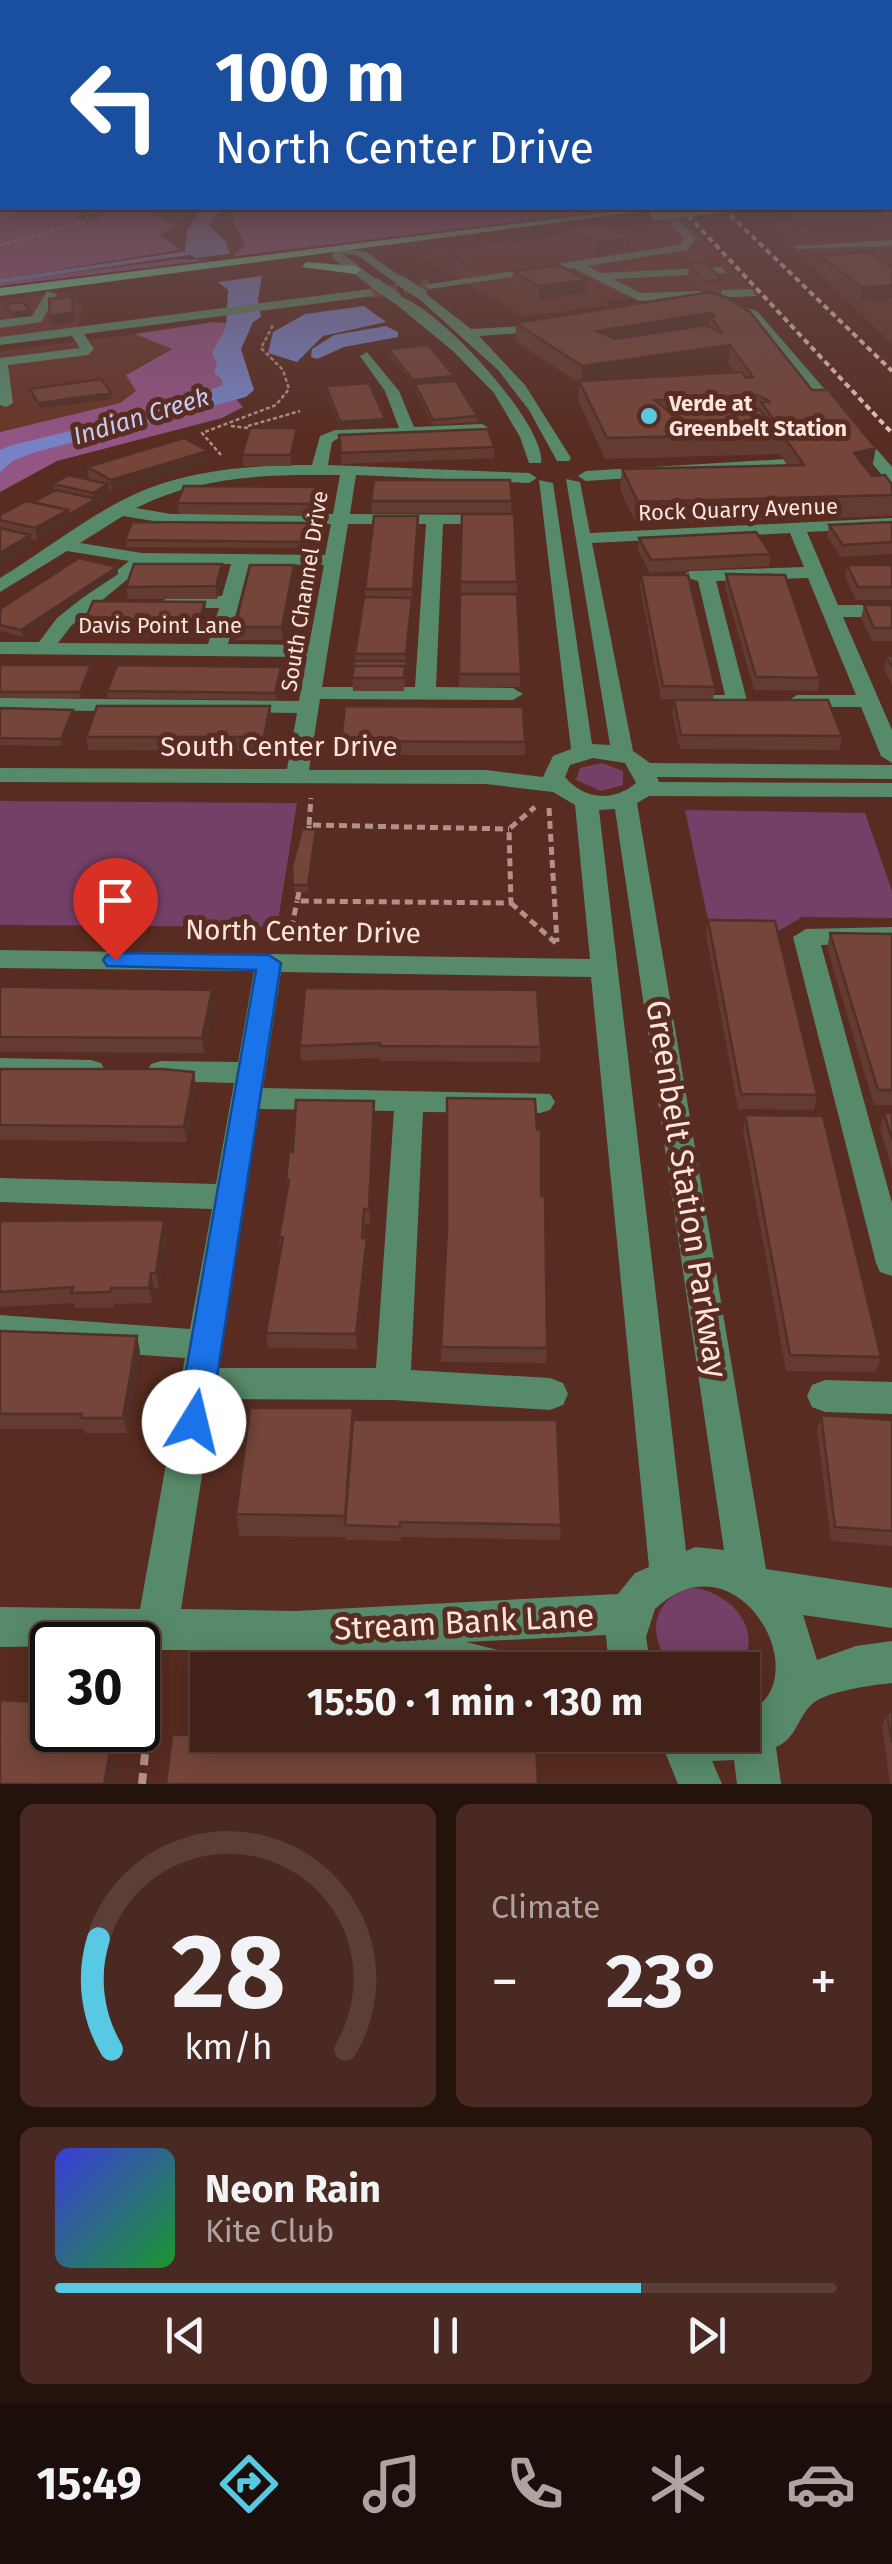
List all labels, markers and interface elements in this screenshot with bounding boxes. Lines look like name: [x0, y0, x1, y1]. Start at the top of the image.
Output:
text: 100 m: [215, 36, 405, 120]
icon: left: [50, 40, 180, 170]
text: North Center Drive: [215, 121, 594, 175]
water label: Indian Creek: [70, 382, 213, 452]
place label: Verde at Greenbelt Station: [668, 390, 847, 442]
marker: Verde at Greenbelt Station: [638, 405, 660, 427]
street label: South Channel Drive: [275, 489, 334, 693]
street label: Rock Quarry Avenue: [638, 493, 838, 526]
street label: Davis Point Lane: [78, 612, 242, 639]
street label: South Center Drive: [160, 730, 398, 763]
pin: [73, 858, 158, 961]
icon: arrive: [88, 873, 143, 928]
street label: North Center Drive: [185, 913, 421, 950]
street label: Greenbelt Station Parkway: [638, 997, 736, 1381]
position arrow: [142, 1370, 246, 1474]
street label: Stream Bank Lane: [333, 1596, 595, 1648]
speed limit sign: 30: [30, 1622, 160, 1752]
text: 15:50 · 1 min · 130 m: [307, 1679, 643, 1725]
text: Climate: [491, 1888, 600, 1926]
text: 28: [171, 1910, 285, 2035]
text: 23°: [606, 1937, 722, 2027]
text: −: [491, 1949, 519, 2015]
text: +: [810, 1949, 837, 2015]
text: km/h: [184, 2026, 272, 2068]
text: Neon Rain: [205, 2166, 381, 2212]
text: Kite Club: [205, 2212, 334, 2250]
icon: previous: [158, 2308, 213, 2363]
icon: pause: [418, 2308, 473, 2363]
icon: next: [679, 2308, 734, 2363]
icon: directions: [214, 2449, 284, 2519]
icon: music: [357, 2449, 427, 2519]
icon: phone: [500, 2449, 570, 2519]
icon: climate: [643, 2449, 713, 2519]
icon: car: [786, 2449, 856, 2519]
text: 15:49: [36, 2457, 142, 2511]

